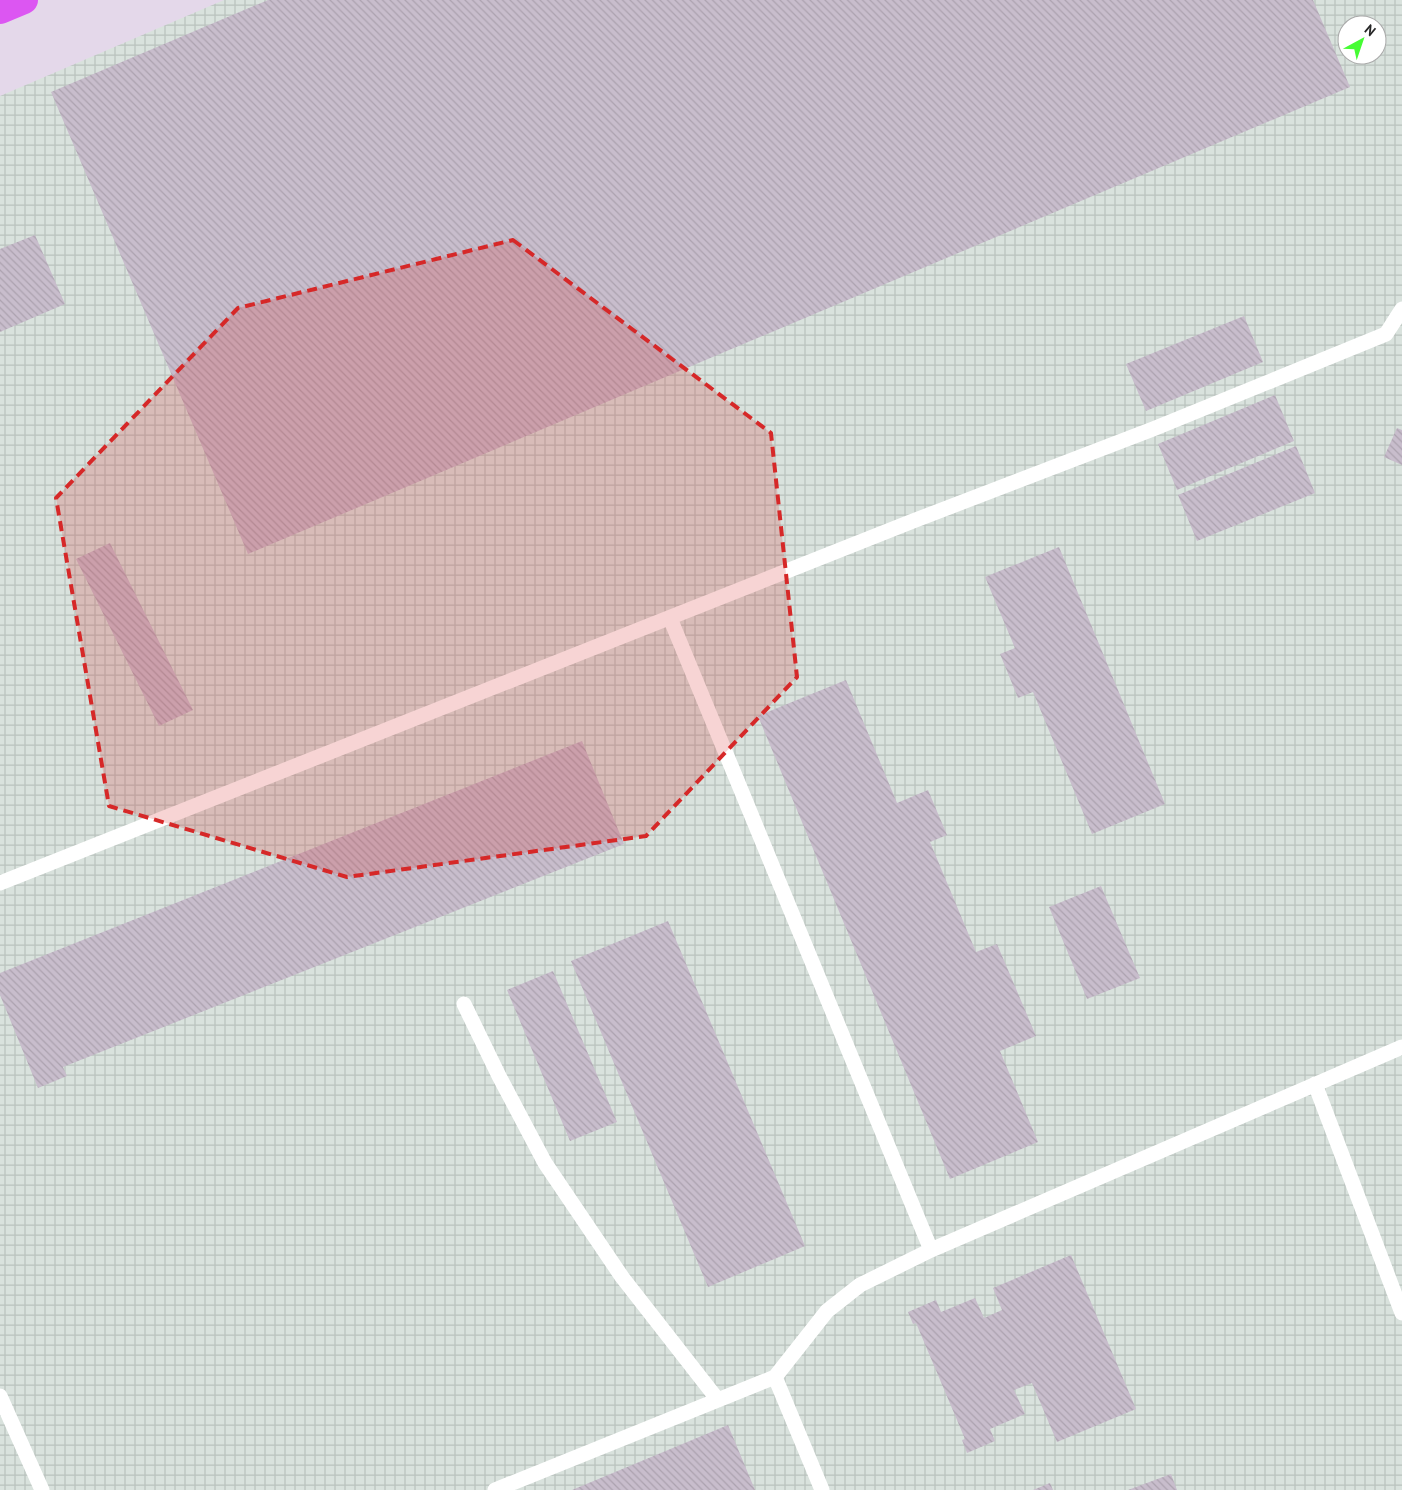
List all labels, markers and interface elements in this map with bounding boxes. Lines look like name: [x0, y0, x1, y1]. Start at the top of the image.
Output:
north arrow: [1337, 15, 1387, 65]
text: N: [1361, 20, 1380, 40]

